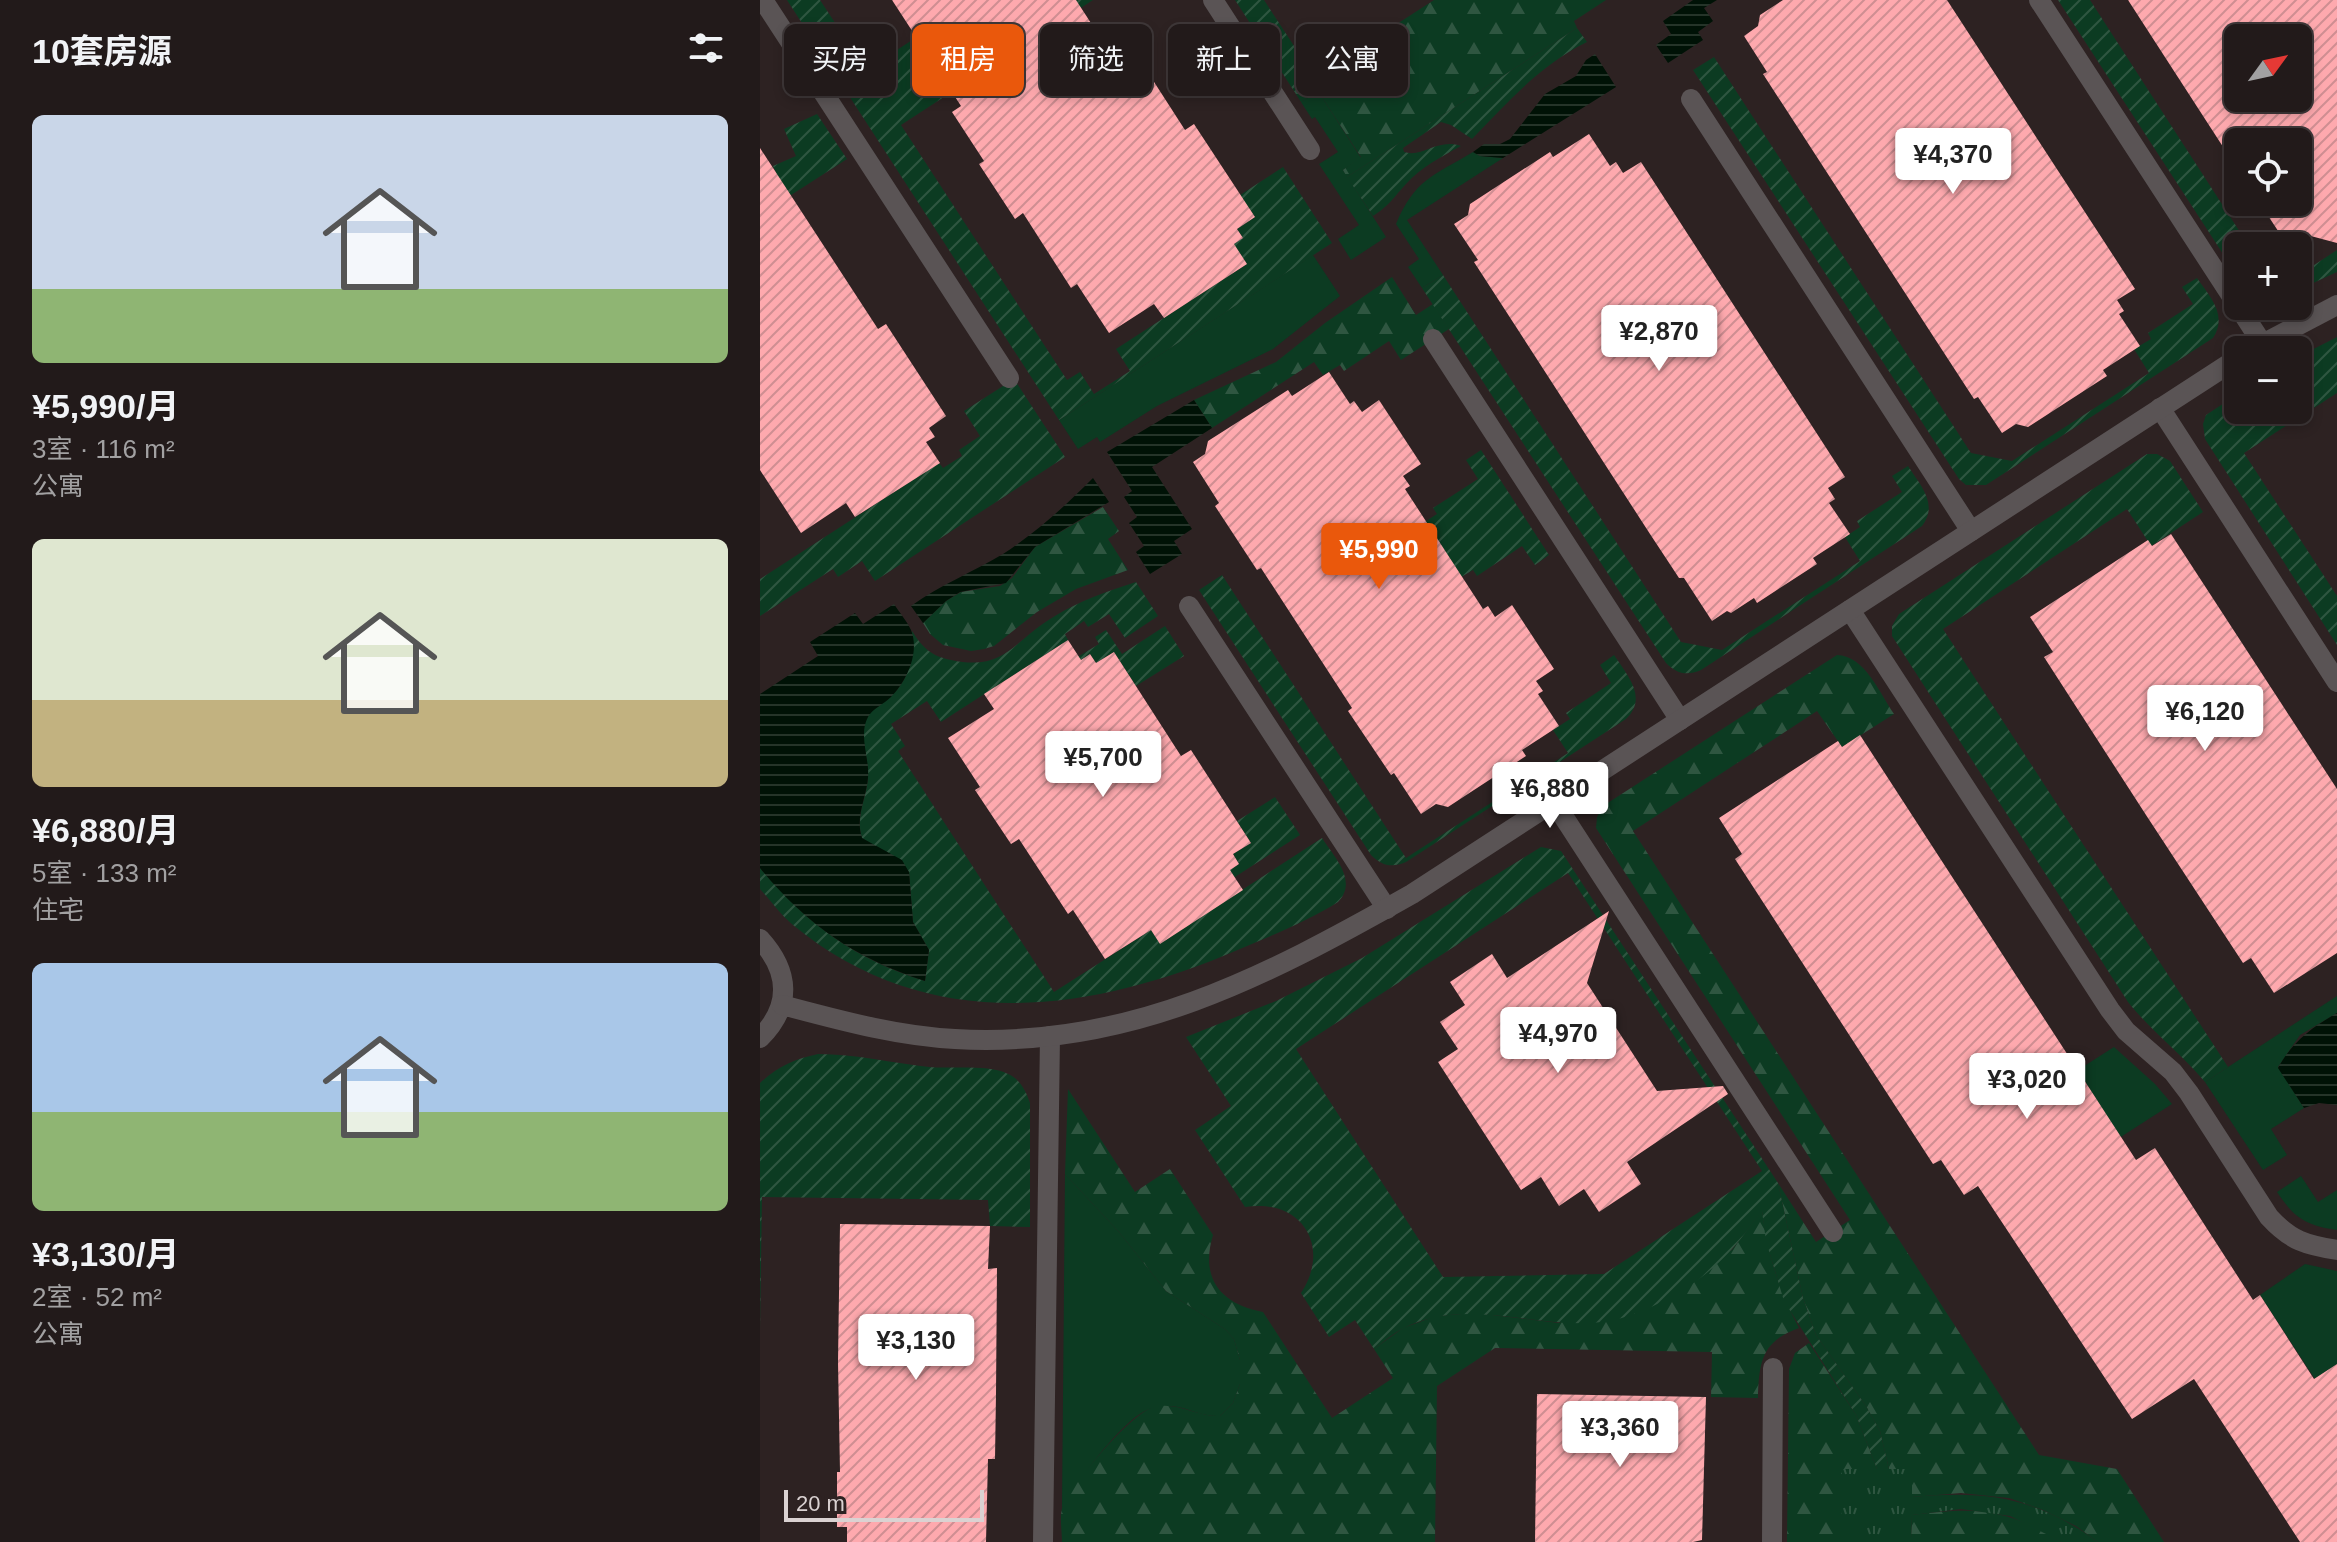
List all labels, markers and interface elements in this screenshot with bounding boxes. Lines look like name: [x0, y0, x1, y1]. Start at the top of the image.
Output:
chip: 买房: [784, 24, 896, 96]
chip: 租房: [912, 24, 1024, 96]
chip: 筛选: [1040, 24, 1152, 96]
chip: 新上: [1168, 24, 1280, 96]
chip: 公寓: [1296, 24, 1408, 96]
north arrow: [2224, 24, 2312, 112]
map controls: [2224, 24, 2312, 424]
icon: filters: [684, 26, 728, 70]
text: 10套房源: [32, 32, 172, 70]
pin: ¥4,370: [1888, 128, 2018, 196]
button: locate: [2224, 128, 2312, 216]
text: ¥4,370: [1913, 139, 1993, 169]
icon: home: [308, 167, 452, 311]
button: +: [2224, 232, 2312, 320]
pin: ¥2,870: [1594, 305, 1724, 373]
text: ¥2,870: [1619, 316, 1699, 346]
button: −: [2224, 336, 2312, 424]
text: ¥5,990/月: [32, 387, 179, 425]
text: 3室 · 116 m²: [32, 434, 175, 464]
text: 公寓: [32, 471, 84, 501]
pin: ¥5,990: [1314, 523, 1444, 591]
text: ¥5,990: [1339, 534, 1419, 564]
icon: home: [308, 591, 452, 735]
pin: ¥6,120: [2140, 685, 2270, 753]
text: ¥6,120: [2165, 696, 2245, 726]
pin: ¥5,700: [1038, 731, 1168, 799]
text: ¥5,700: [1063, 742, 1143, 772]
pin: ¥6,880: [1485, 762, 1615, 830]
text: ¥6,880: [1510, 773, 1590, 803]
text: ¥6,880/月: [32, 811, 179, 849]
text: 5室 · 133 m²: [32, 858, 177, 888]
text: 住宅: [32, 895, 84, 925]
pin: ¥4,970: [1493, 1007, 1623, 1075]
icon: home: [308, 1015, 452, 1159]
text: ¥4,970: [1518, 1018, 1598, 1048]
pin: ¥3,020: [1962, 1053, 2092, 1121]
text: ¥3,020: [1987, 1064, 2067, 1094]
text: ¥3,130/月: [32, 1235, 179, 1273]
text: 2室 · 52 m²: [32, 1282, 162, 1312]
pin: ¥3,130: [851, 1314, 981, 1382]
text: 公寓: [32, 1319, 84, 1349]
text: ¥3,130: [876, 1325, 956, 1355]
pin: ¥3,360: [1555, 1401, 1685, 1469]
text: ¥3,360: [1580, 1412, 1660, 1442]
scale bar: [784, 1486, 984, 1522]
text: 20 m: [796, 1491, 845, 1516]

